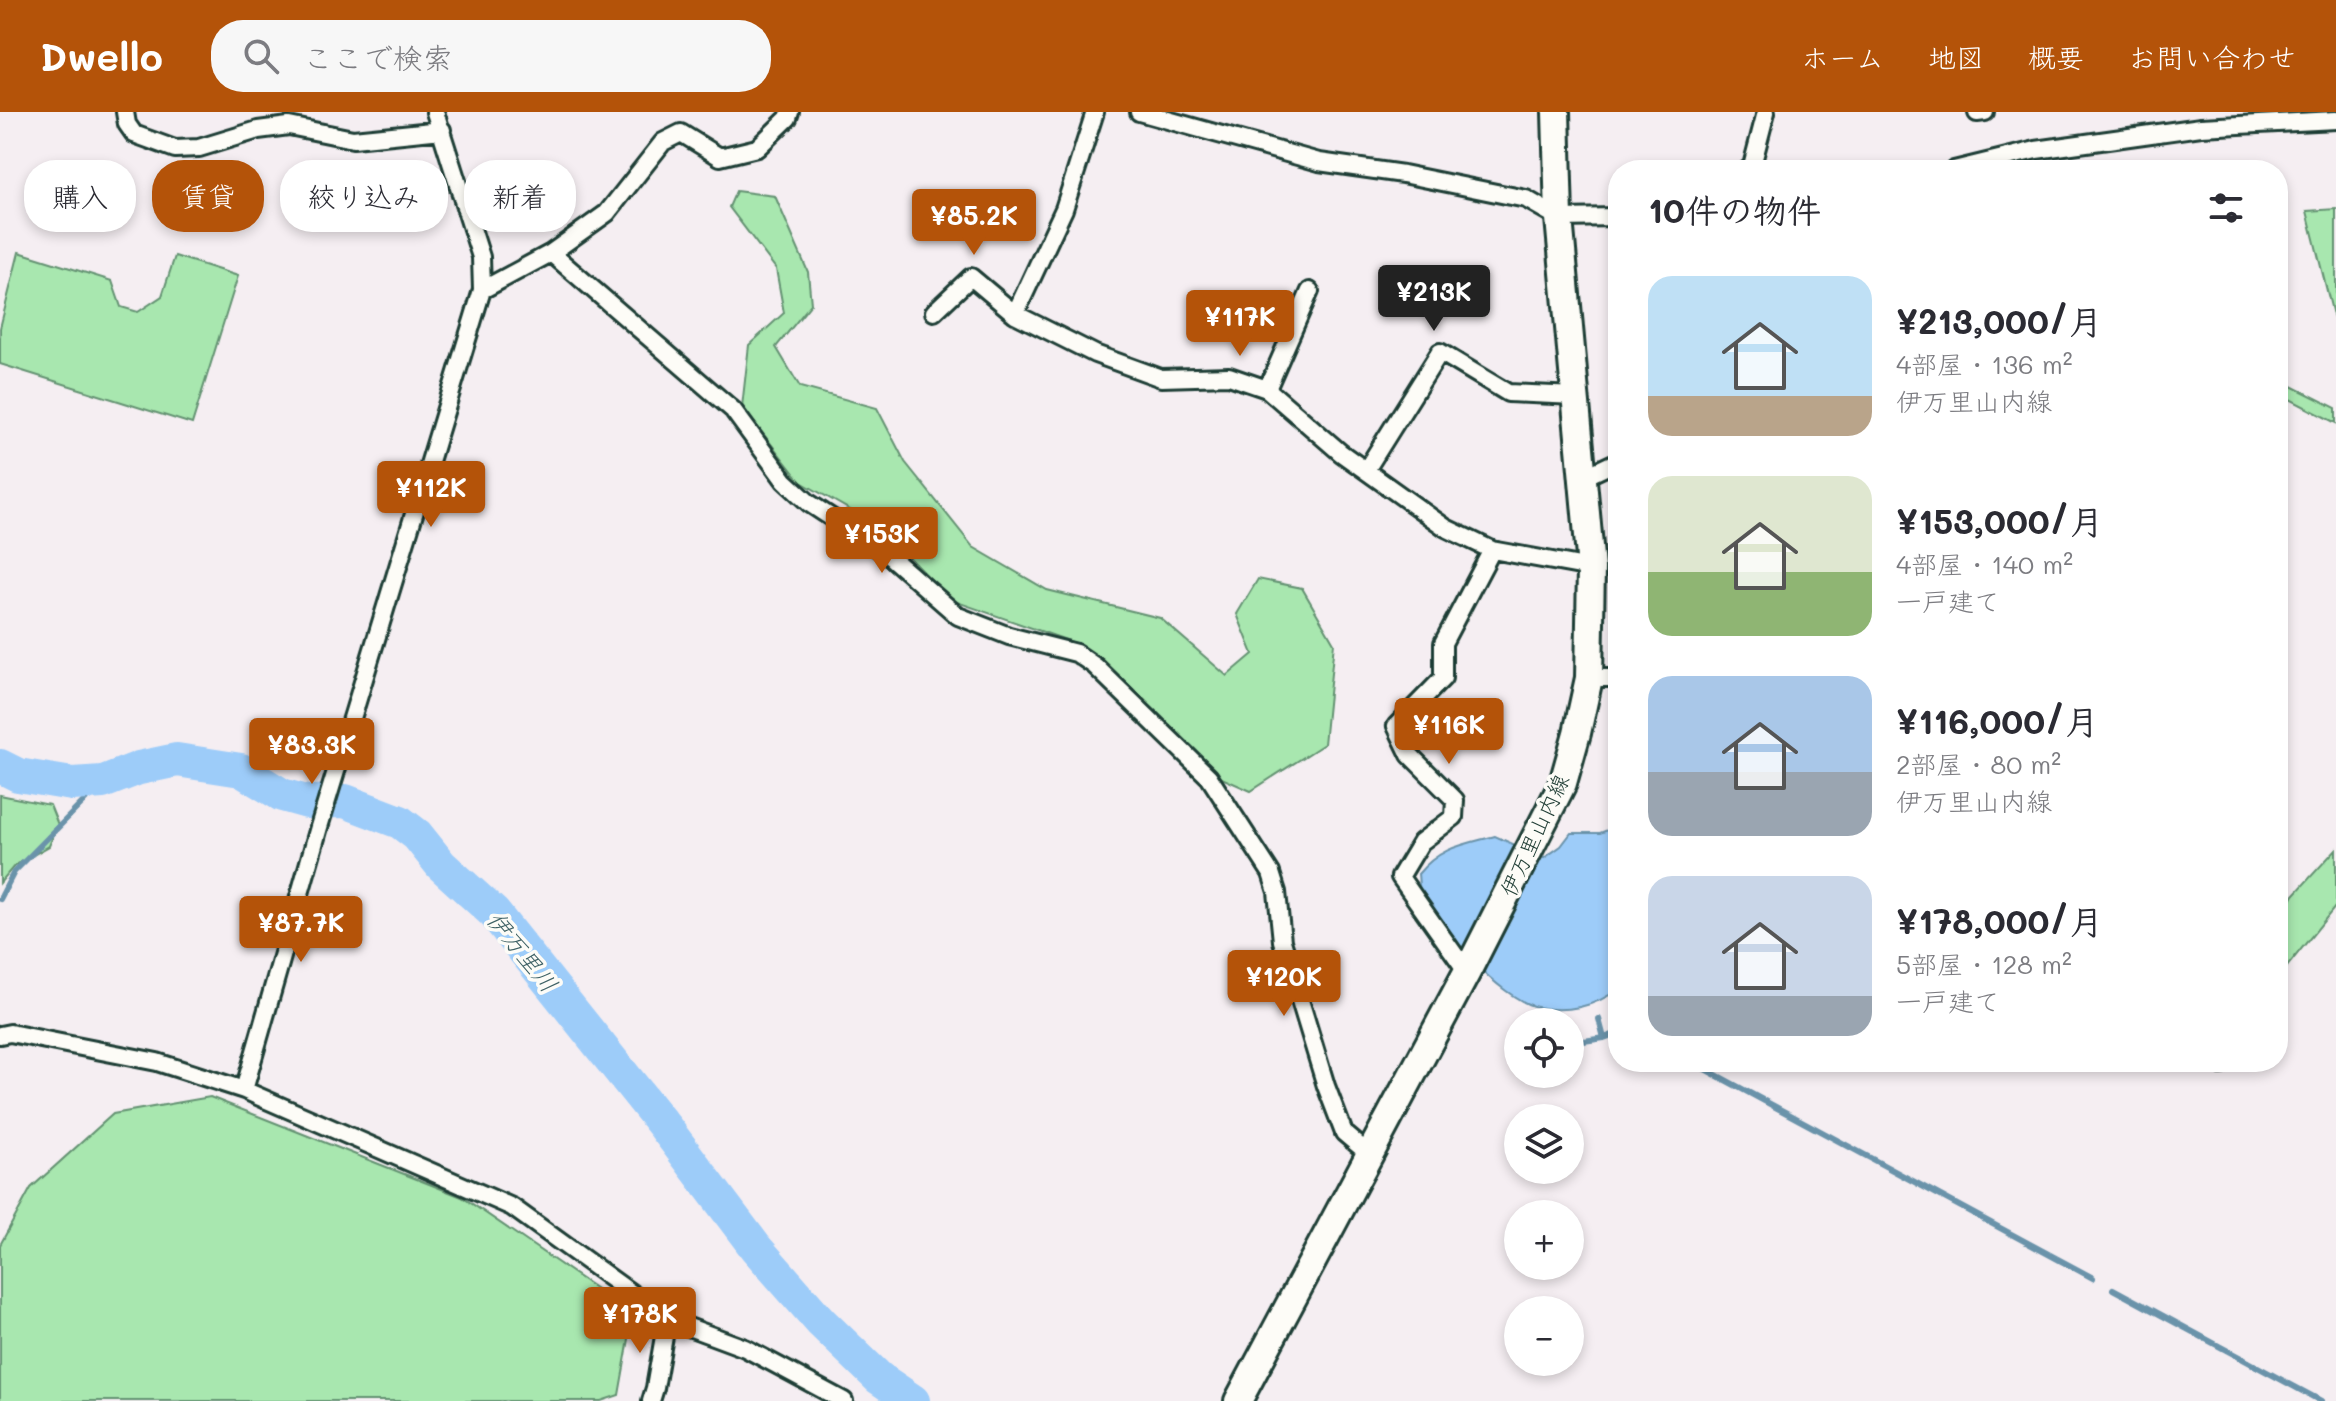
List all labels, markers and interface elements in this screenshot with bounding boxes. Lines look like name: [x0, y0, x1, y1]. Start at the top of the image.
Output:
search box: [211, 20, 771, 92]
text: Dwello: [40, 31, 163, 81]
icon: search: [239, 34, 283, 78]
text: ここで検索: [303, 37, 453, 77]
text: ホーム: [1801, 39, 1884, 75]
text: 地図: [1928, 39, 1984, 75]
text: 概要: [2028, 39, 2084, 75]
text: お問い合わせ: [2128, 39, 2296, 75]
chip: 購入: [24, 160, 136, 232]
chip: 賃貸: [152, 160, 264, 232]
chip: 絞り込み: [280, 160, 448, 232]
chip: 新着: [464, 160, 576, 232]
icon: filters: [2204, 186, 2248, 230]
text: 10件の物件: [1648, 187, 1821, 232]
pin: ¥85.2K: [909, 189, 1039, 257]
text: ¥85.2K: [930, 198, 1018, 232]
pin: ¥213K: [1378, 265, 1490, 333]
text: ¥213K: [1396, 274, 1472, 308]
pin: ¥117K: [1184, 290, 1296, 358]
text: ¥213,000/月: [1896, 298, 2103, 343]
text: ¥117K: [1204, 299, 1276, 333]
icon: home: [1712, 308, 1808, 404]
text: 4部屋 · 136 m²: [1896, 347, 2073, 381]
text: 伊万里山内線: [1896, 384, 2052, 418]
pin: ¥112K: [375, 461, 487, 529]
text: ¥112K: [395, 470, 467, 504]
text: ¥153,000/月: [1896, 498, 2103, 543]
pin: ¥153K: [826, 507, 938, 575]
icon: home: [1712, 508, 1808, 604]
text: ¥153K: [844, 516, 920, 550]
text: 4部屋 · 140 m²: [1896, 547, 2073, 581]
text: 一戸建て: [1896, 584, 2000, 618]
pin: ¥116K: [1393, 698, 1505, 766]
text: ¥116,000/月: [1896, 698, 2099, 743]
text: ¥116K: [1413, 707, 1485, 741]
icon: home: [1712, 708, 1808, 804]
pin: ¥83.3K: [247, 718, 377, 786]
text: ¥83.3K: [267, 727, 357, 761]
text: 2部屋 · 80 m²: [1896, 747, 2061, 781]
street label: 伊万里山内線: [1493, 769, 1575, 901]
text: 伊万里山内線: [1896, 784, 2052, 818]
pin: ¥87.7K: [236, 896, 366, 964]
text: ¥178,000/月: [1896, 898, 2103, 943]
water label: 伊万里川: [481, 904, 565, 998]
text: ¥87.7K: [257, 905, 345, 939]
icon: home: [1712, 908, 1808, 1004]
text: 5部屋 · 128 m²: [1896, 947, 2072, 981]
pin: ¥120K: [1228, 950, 1340, 1018]
text: ¥120K: [1246, 959, 1322, 993]
text: 一戸建て: [1896, 984, 2000, 1018]
map controls: [1504, 1008, 1584, 1376]
button: locate: [1504, 1008, 1584, 1088]
button: layers: [1504, 1104, 1584, 1184]
button: +: [1504, 1200, 1584, 1280]
pin: ¥178K: [584, 1287, 696, 1355]
text: ¥178K: [602, 1296, 678, 1330]
button: −: [1504, 1296, 1584, 1376]

